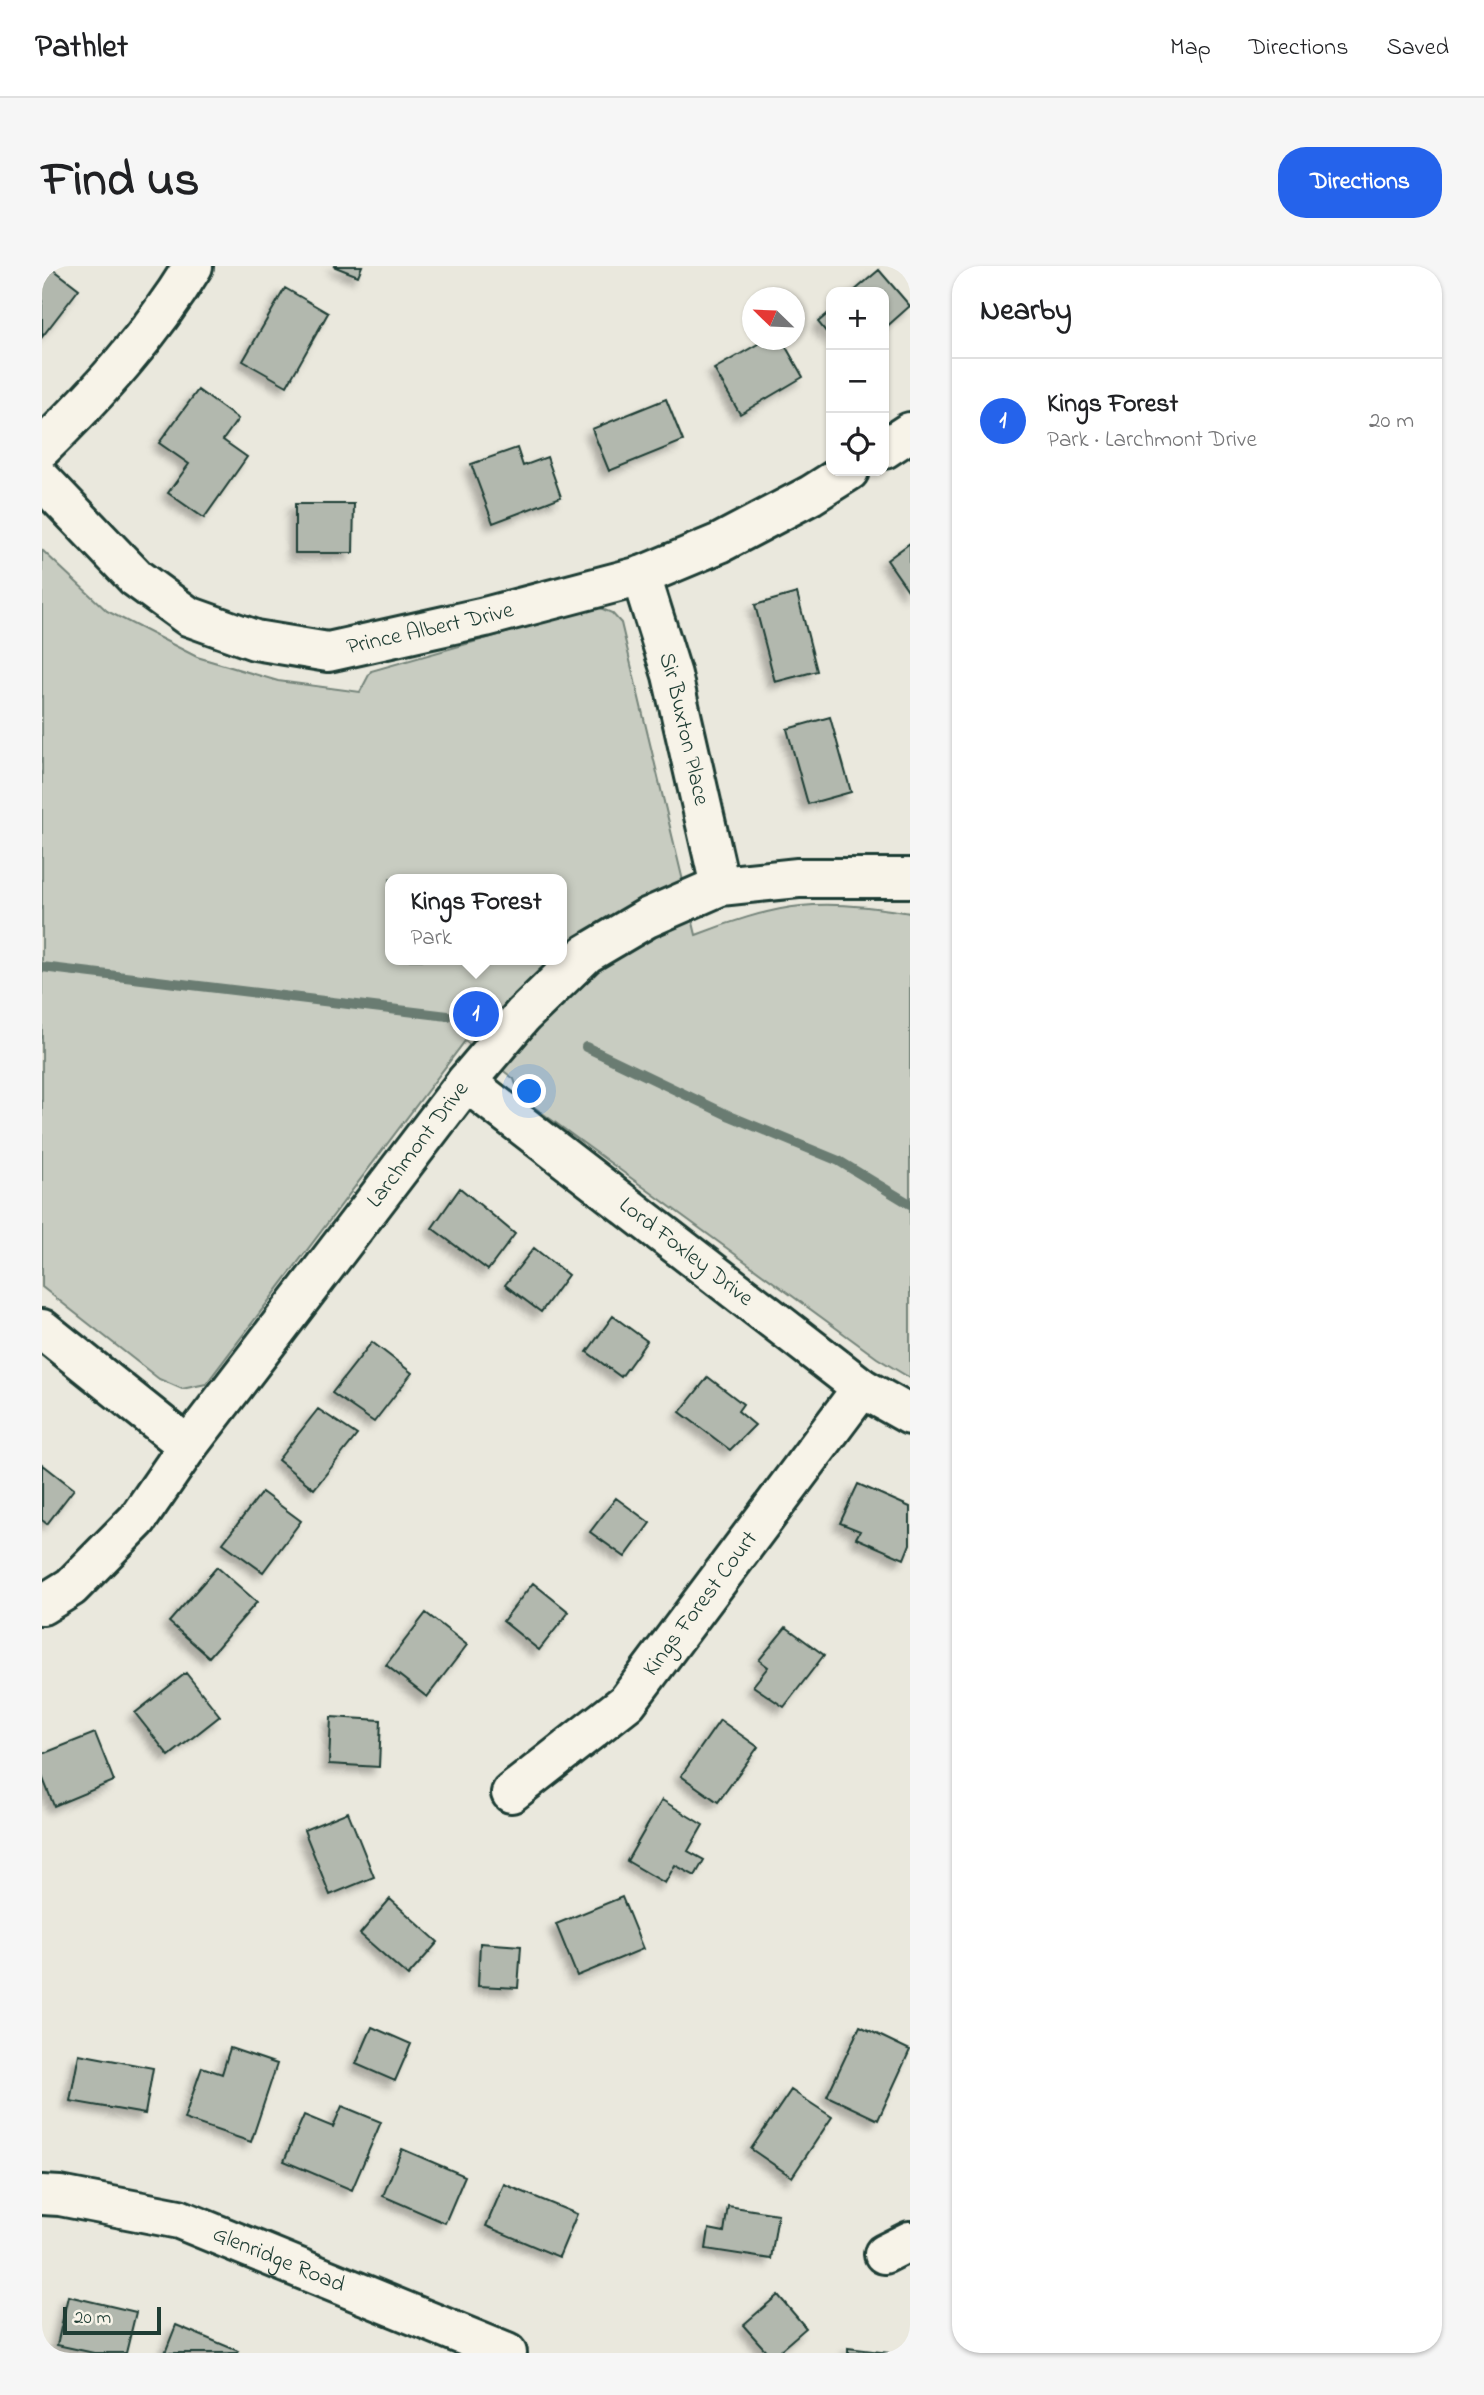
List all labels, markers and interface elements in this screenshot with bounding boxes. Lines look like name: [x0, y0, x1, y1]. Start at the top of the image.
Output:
text: Pathlet: [35, 24, 128, 72]
text: Map: [1170, 31, 1211, 66]
text: Directions: [1249, 31, 1348, 66]
text: Saved: [1386, 31, 1449, 66]
text: Find us: [42, 146, 199, 218]
button: Directions: [1278, 147, 1442, 218]
north arrow: [742, 287, 805, 350]
map controls: [826, 287, 889, 476]
button: +: [826, 287, 889, 350]
text: Nearby: [980, 290, 1072, 334]
button: −: [826, 350, 889, 413]
text: Kings Forest: [1047, 386, 1178, 424]
text: 1: [999, 405, 1007, 438]
text: 20 m: [1369, 405, 1414, 438]
button: locate: [826, 413, 889, 476]
text: Park · Larchmont Drive: [1047, 424, 1257, 457]
street label: Prince Albert Drive: [344, 594, 518, 664]
street label: Sir Buxton Place: [649, 648, 718, 809]
popup: [385, 874, 567, 965]
text: Kings Forest: [410, 884, 542, 922]
text: Park: [410, 922, 452, 955]
pin: 1: [453, 988, 499, 1040]
street label: Larchmont Drive: [359, 1074, 478, 1215]
your location: [512, 1074, 546, 1108]
street label: Lord Foxley Drive: [612, 1189, 761, 1315]
street label: Kings Forest Court: [635, 1524, 766, 1684]
street label: Glenridge Road: [207, 2218, 350, 2302]
scale bar: [63, 2304, 161, 2336]
text: 20 m: [74, 2305, 111, 2332]

